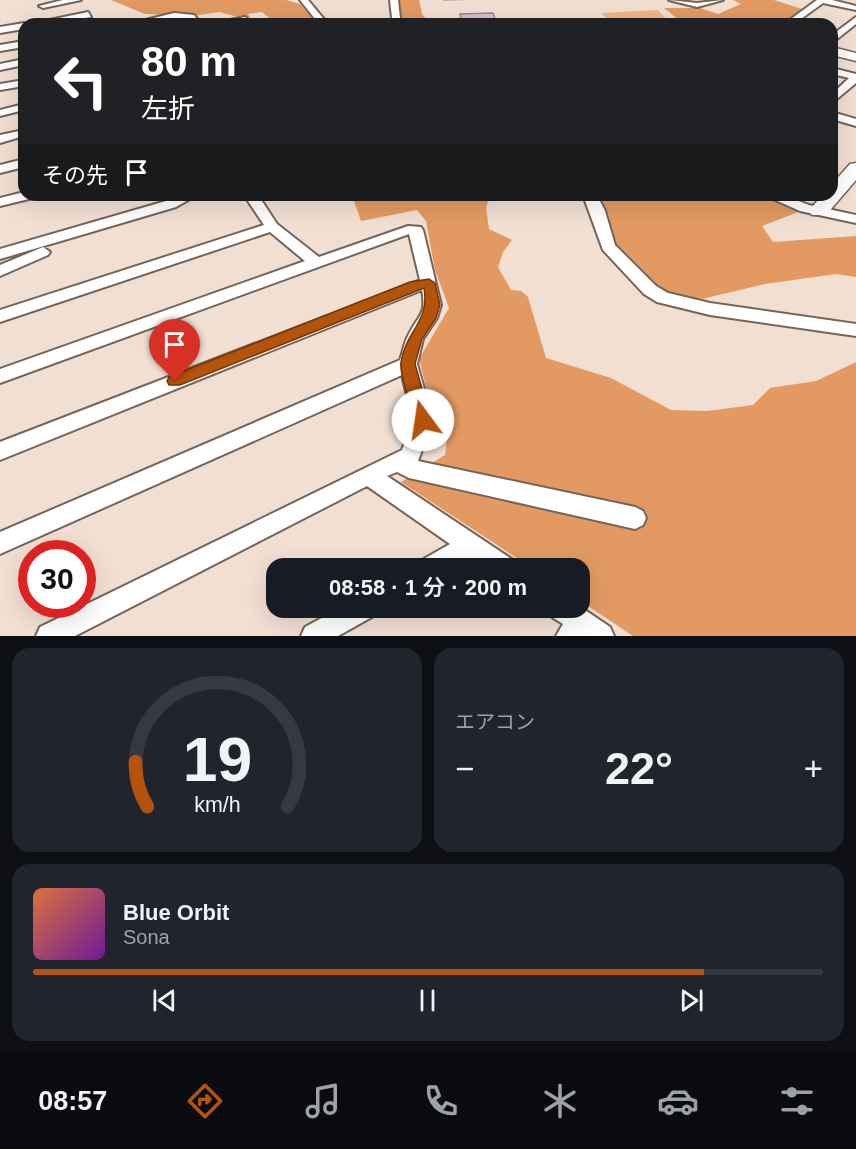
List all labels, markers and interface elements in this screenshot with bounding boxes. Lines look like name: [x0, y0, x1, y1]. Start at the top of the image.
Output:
text: 80 m: [141, 38, 237, 85]
icon: left: [42, 42, 120, 120]
text: 左折: [141, 94, 195, 124]
icon: arrive: [120, 156, 153, 189]
text: その先: [42, 163, 108, 188]
pin: [149, 319, 200, 381]
icon: arrive: [158, 328, 191, 361]
position arrow: [391, 388, 455, 452]
speed limit sign: 30: [18, 540, 96, 618]
text: 08:58 · 1 分 · 200 m: [329, 575, 527, 600]
text: エアコン: [455, 711, 535, 733]
text: 19: [182, 725, 252, 794]
text: 22°: [605, 743, 673, 794]
text: −: [455, 750, 474, 787]
text: +: [804, 750, 823, 787]
text: km/h: [194, 793, 240, 817]
text: Blue Orbit: [123, 900, 229, 925]
text: Sona: [123, 926, 170, 948]
icon: previous: [148, 984, 181, 1017]
icon: pause: [411, 984, 444, 1017]
icon: next: [675, 984, 708, 1017]
icon: directions: [184, 1080, 226, 1122]
icon: music: [302, 1080, 344, 1122]
icon: phone: [420, 1080, 462, 1122]
icon: climate: [539, 1080, 581, 1122]
icon: car: [657, 1080, 699, 1122]
icon: filters: [776, 1080, 818, 1122]
text: 08:57: [38, 1086, 107, 1116]

